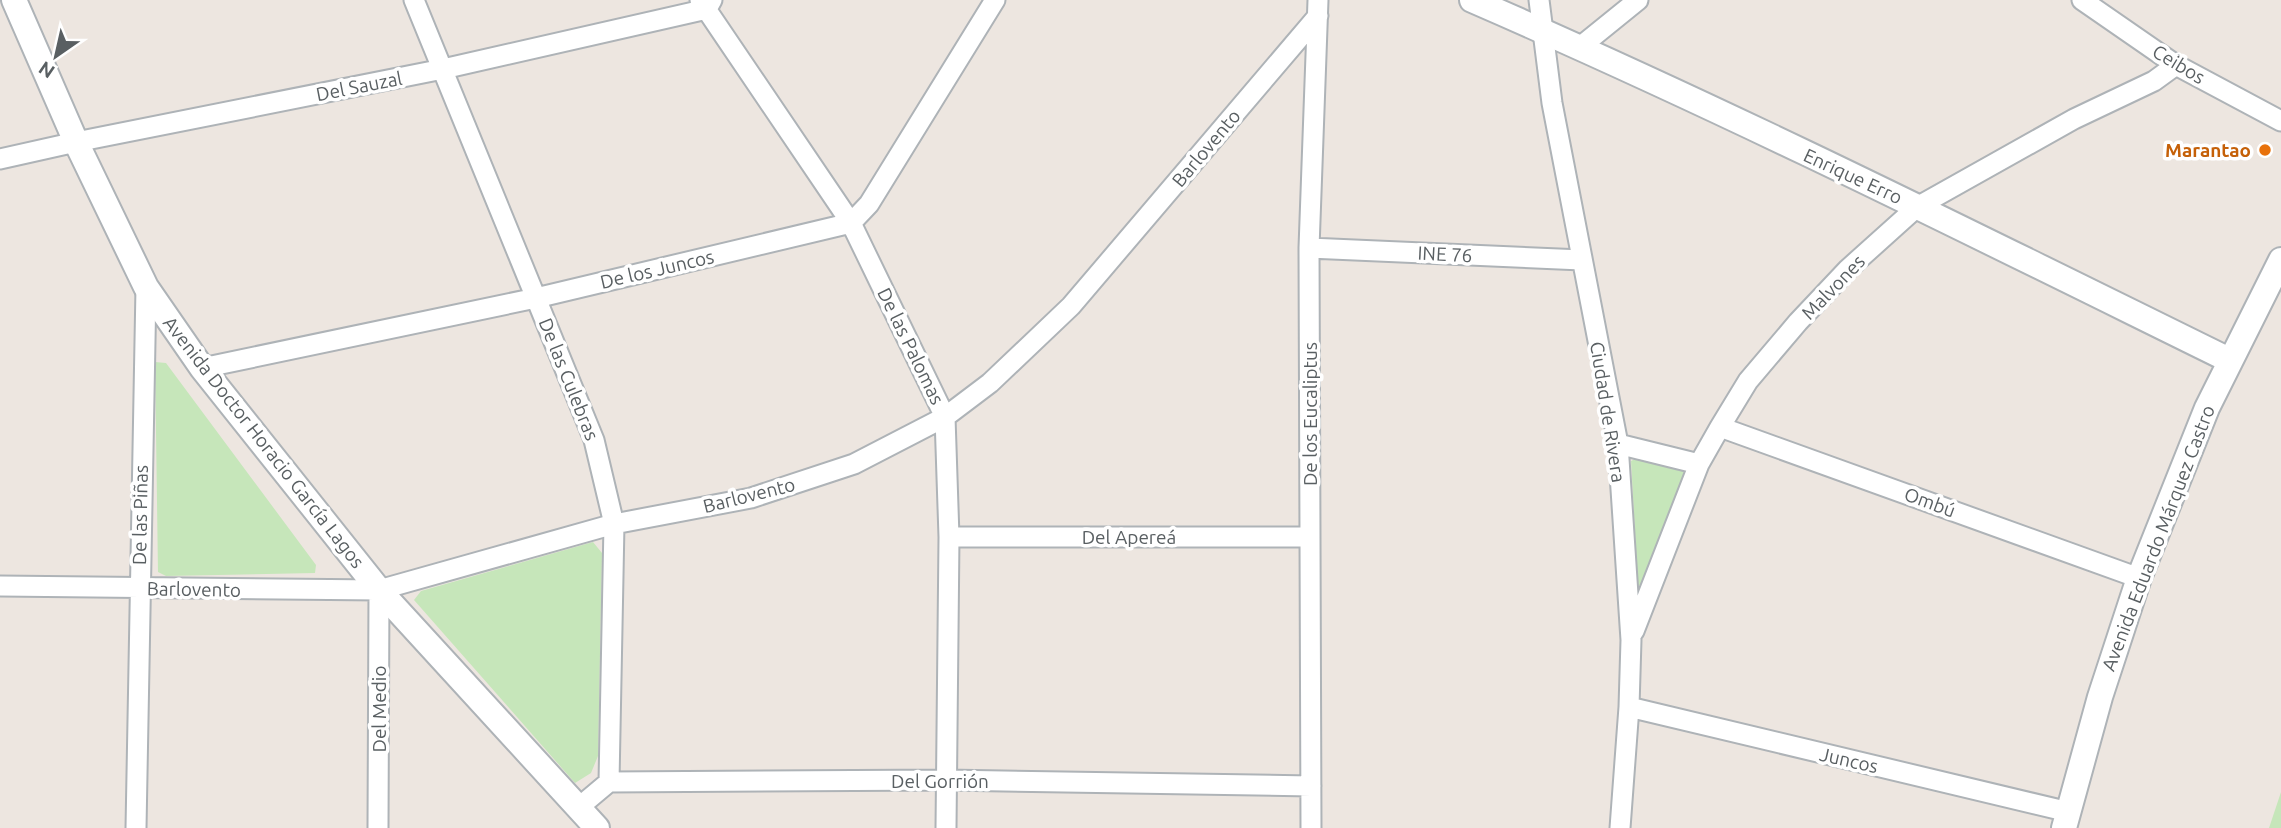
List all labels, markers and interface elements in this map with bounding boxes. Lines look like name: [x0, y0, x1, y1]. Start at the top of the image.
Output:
north arrow: [21, 21, 91, 91]
street label: Ceibos: [2149, 40, 2209, 88]
text: N: [34, 57, 59, 83]
street label: Del Sauzal: [314, 67, 404, 105]
street label: Barlovento: [1167, 105, 1245, 191]
place label: Marantao: [2165, 139, 2251, 161]
marker: Marantao: [2257, 142, 2273, 158]
street label: Enrique Erro: [1800, 144, 1906, 208]
street label: INE 76: [1417, 242, 1473, 266]
street label: De los Juncos: [598, 245, 716, 293]
street label: Malvones: [1797, 250, 1869, 324]
street label: De las Palomas: [873, 284, 949, 408]
street label: Avenida Doctor Horacio García Lagos: [159, 312, 369, 572]
street label: De las Culebras: [535, 315, 603, 443]
street label: Ciudad de Rivera: [1586, 340, 1630, 484]
street label: De los Eucaliptus: [1299, 342, 1321, 486]
street label: Avenida Eduardo Márquez Castro: [2097, 402, 2219, 674]
street label: De las Piñas: [128, 465, 152, 565]
street label: Barlovento: [701, 473, 797, 517]
street label: Ombú: [1901, 483, 1959, 521]
street label: Del Apereá: [1082, 526, 1176, 548]
street label: Barlovento: [147, 577, 241, 601]
street label: Del Medio: [368, 665, 390, 753]
street label: Juncos: [1818, 743, 1880, 777]
street label: Del Gorrión: [891, 770, 989, 792]

